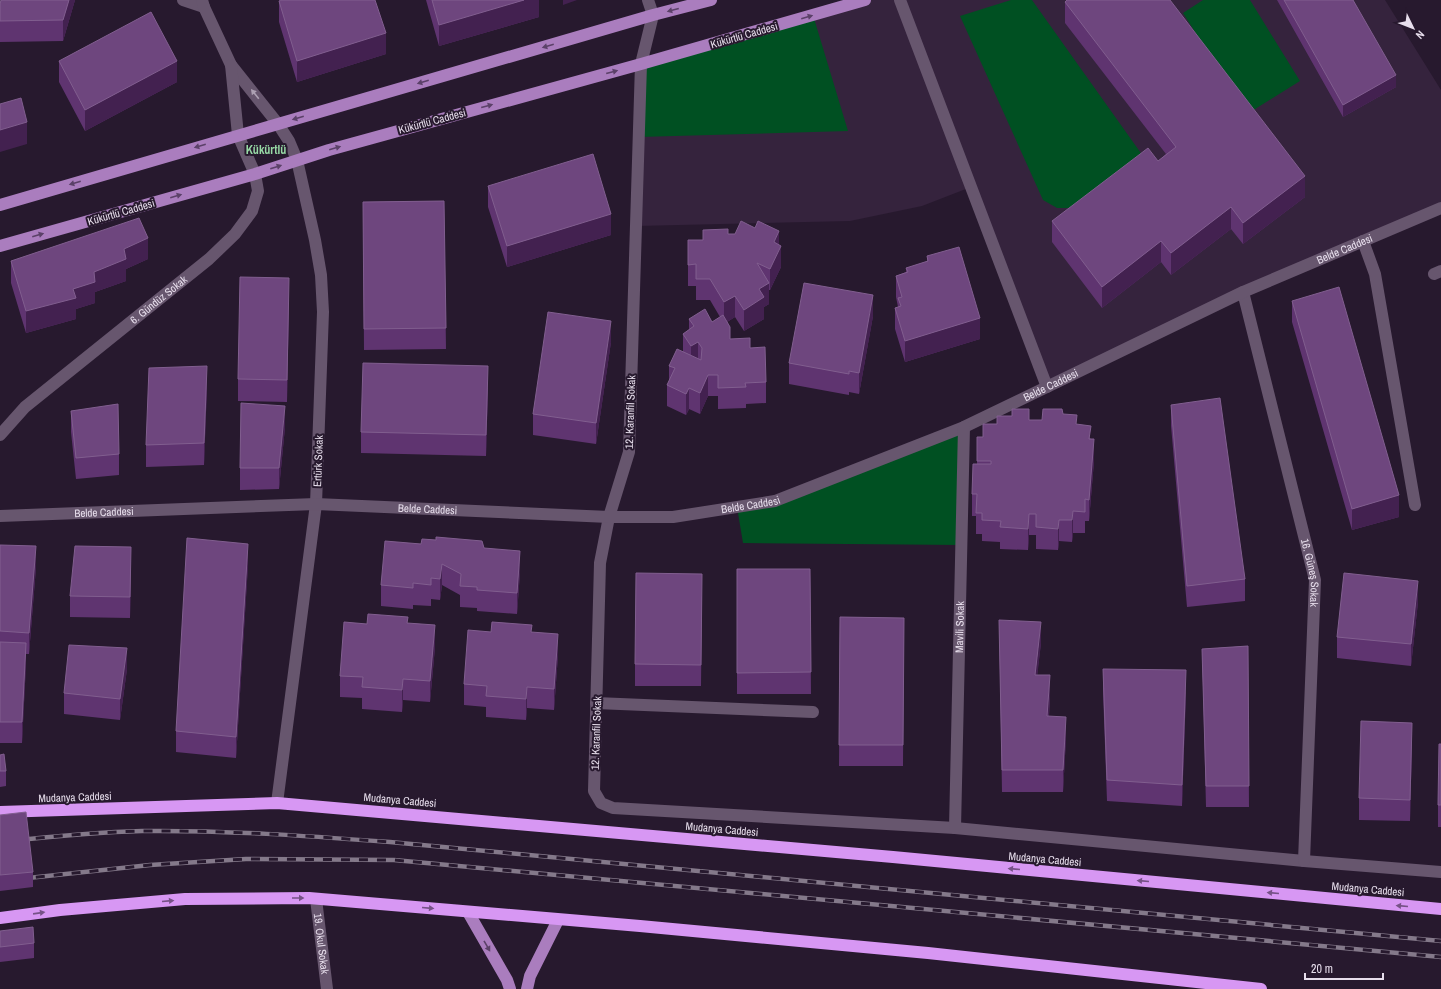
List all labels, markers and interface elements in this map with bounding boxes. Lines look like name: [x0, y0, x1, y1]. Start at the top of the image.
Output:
one-way arrow: [667, 7, 679, 13]
north arrow: [1393, 8, 1433, 48]
one-way arrow: [801, 14, 813, 20]
street label: Kükürtlü Caddesi: [709, 19, 779, 51]
text: N: [1413, 28, 1428, 42]
one-way arrow: [542, 43, 554, 49]
one-way arrow: [606, 69, 618, 75]
one-way arrow: [417, 79, 429, 85]
one-way arrow: [250, 89, 259, 100]
one-way arrow: [481, 103, 493, 109]
street label: Kükürtlü Caddesi: [397, 105, 467, 137]
one-way arrow: [292, 115, 304, 121]
district label: Kükürtlü: [246, 142, 286, 158]
one-way arrow: [194, 143, 206, 149]
one-way arrow: [329, 145, 341, 151]
one-way arrow: [270, 164, 282, 170]
one-way arrow: [69, 180, 82, 186]
one-way arrow: [170, 193, 182, 199]
street label: Kükürtlü Caddesi: [86, 196, 156, 228]
street label: Belde Caddesi: [1315, 231, 1375, 267]
one-way arrow: [32, 232, 44, 238]
street label: 6. Gündüz Sokak: [127, 272, 190, 327]
street label: Belde Caddesi: [1021, 366, 1080, 404]
street label: 12. Karanfil Sokak: [622, 374, 638, 449]
street label: Ertürk Sokak: [310, 434, 326, 487]
street label: Belde Caddesi: [720, 493, 782, 516]
street label: Belde Caddesi: [398, 501, 458, 517]
street label: Belde Caddesi: [74, 504, 134, 520]
street label: 16. Güneş Sokak: [1298, 537, 1322, 608]
street label: Mavili Sokak: [952, 601, 967, 653]
street label: 12. Karanfil Sokak: [588, 695, 604, 770]
street label: Mudanya Caddesi: [38, 789, 112, 805]
street label: Mudanya Caddesi: [363, 790, 437, 810]
street label: Mudanya Caddesi: [685, 819, 759, 839]
street label: Mudanya Caddesi: [1008, 849, 1082, 869]
one-way arrow: [1008, 865, 1020, 872]
one-way arrow: [1137, 878, 1149, 884]
street label: Mudanya Caddesi: [1331, 879, 1405, 899]
one-way arrow: [1267, 890, 1279, 897]
one-way arrow: [292, 895, 305, 901]
one-way arrow: [162, 897, 174, 904]
one-way arrow: [1396, 902, 1408, 909]
one-way arrow: [422, 905, 434, 912]
one-way arrow: [33, 910, 45, 916]
street label: 19. Okul Sokak: [311, 912, 332, 975]
one-way arrow: [484, 940, 491, 952]
scale bar: [1305, 955, 1383, 981]
text: 20 m: [1311, 961, 1333, 977]

